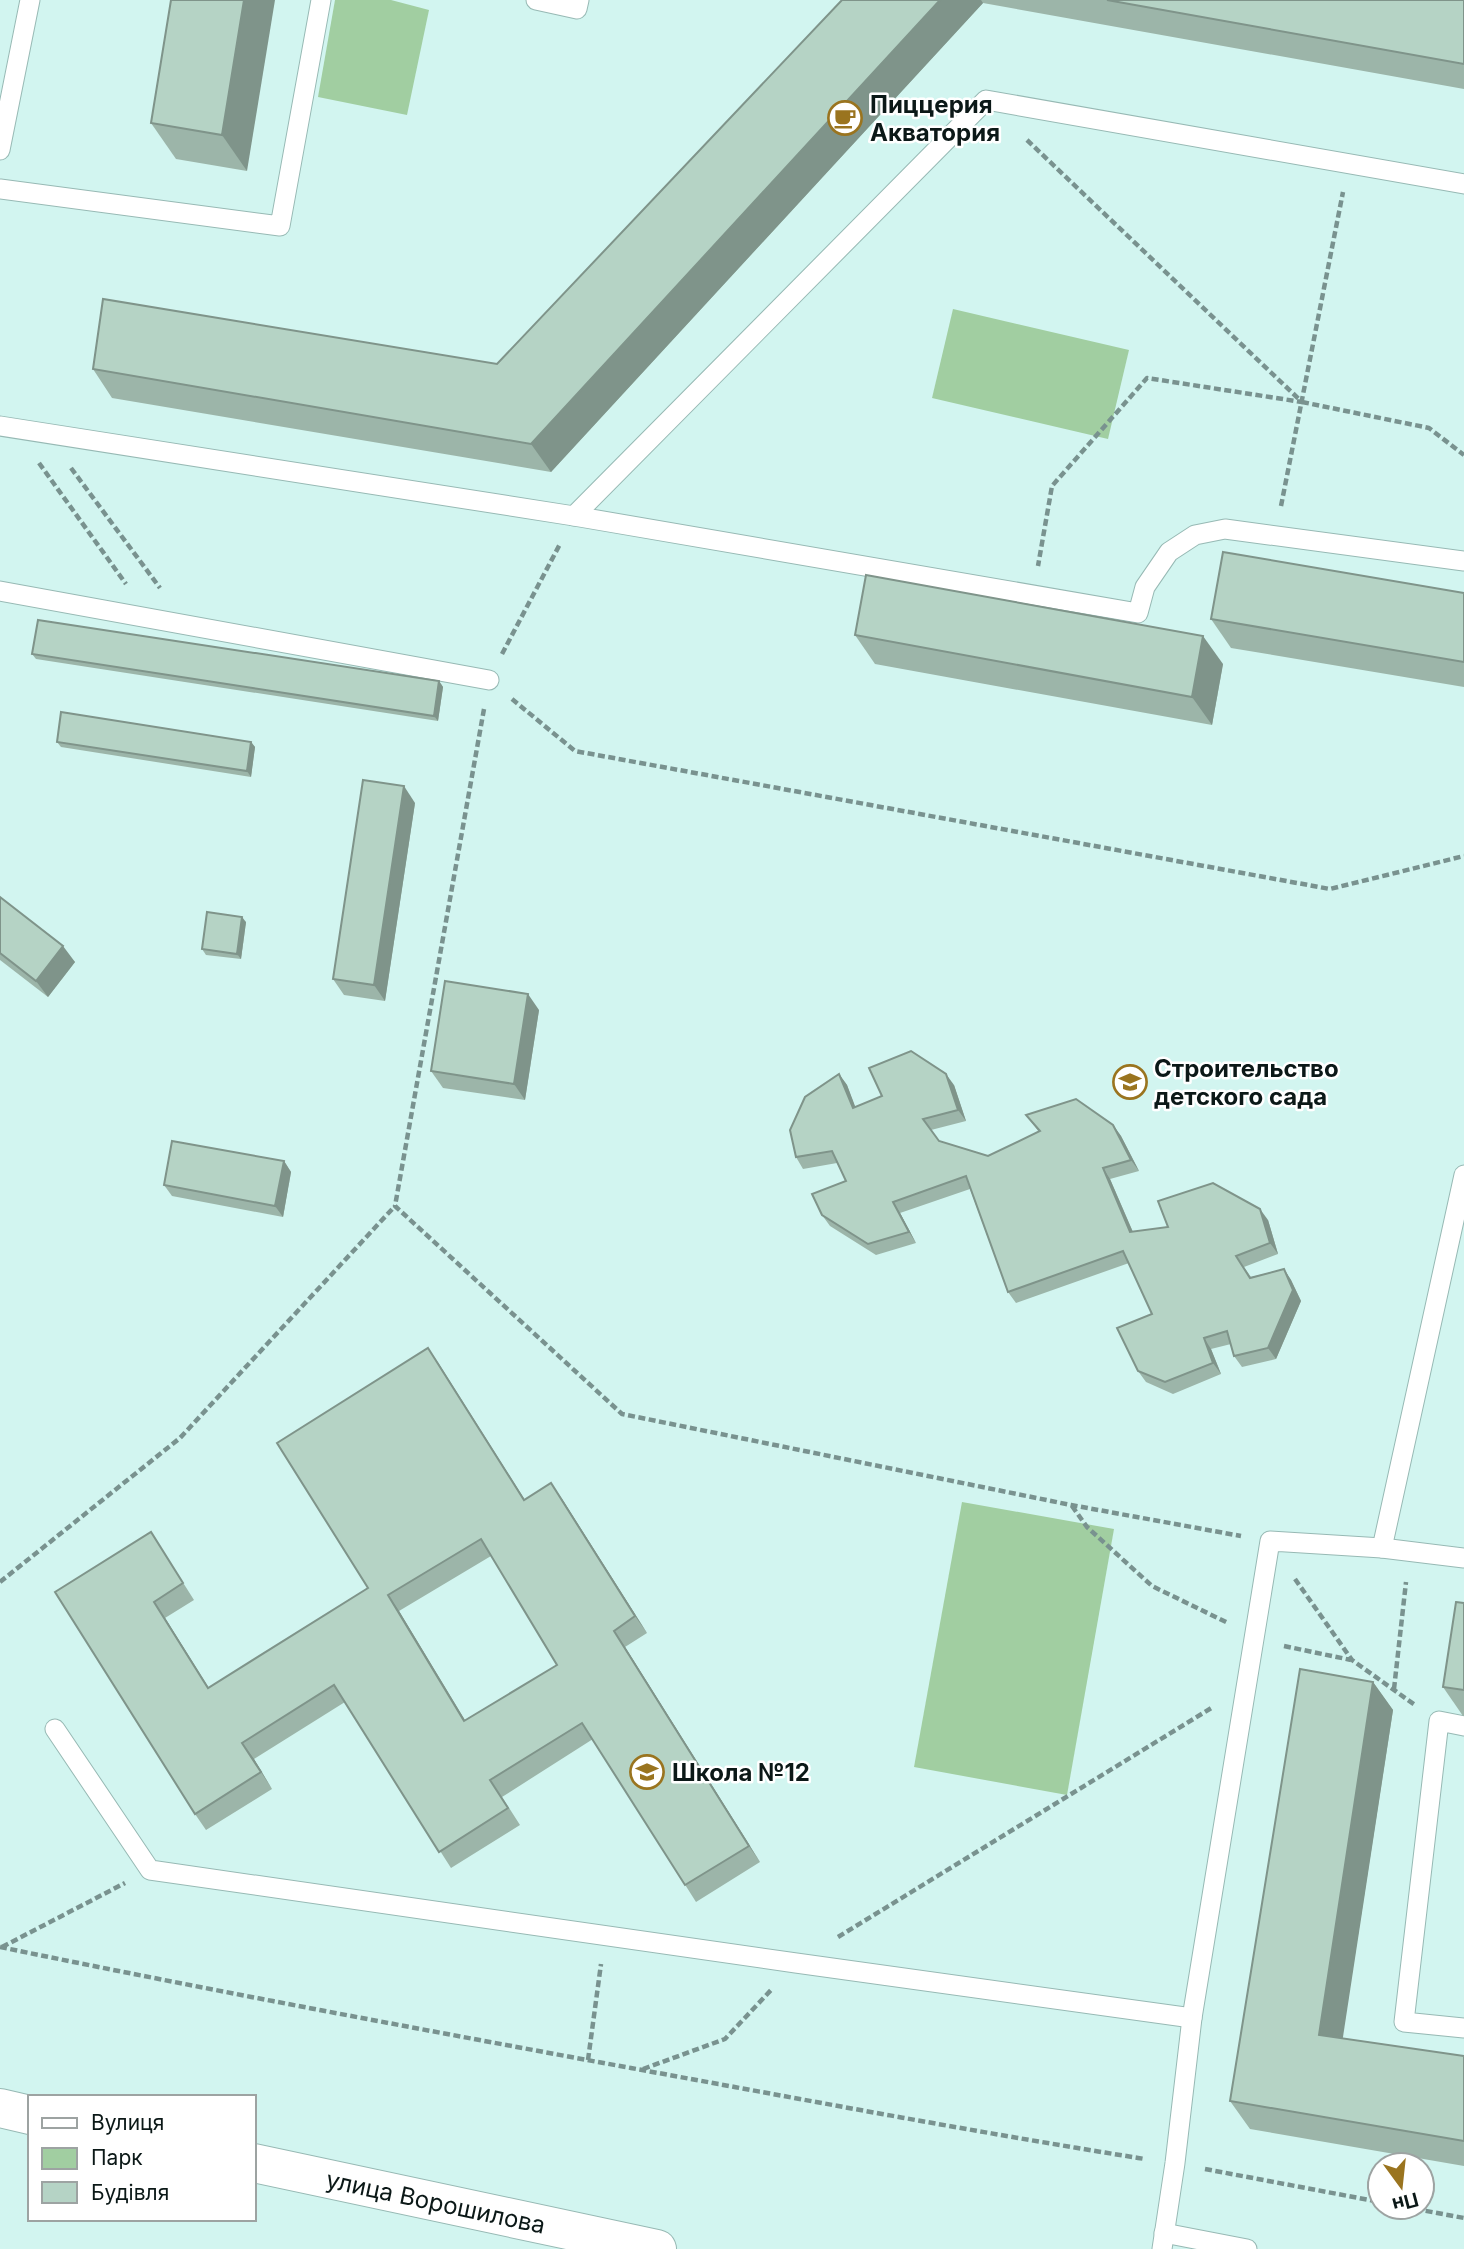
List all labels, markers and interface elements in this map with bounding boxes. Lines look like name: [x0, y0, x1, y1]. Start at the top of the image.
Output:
place label: Пиццерия Акватория: [870, 90, 1000, 147]
cafe icon: Пиццерия Акватория: [826, 99, 864, 137]
place label: Строительство детского сада: [1154, 1054, 1339, 1111]
school or university icon: Строительство детского сада: [1111, 1063, 1149, 1101]
school or university icon: Школа №12: [628, 1753, 666, 1791]
place label: Школа №12: [672, 1758, 810, 1787]
legend: [28, 2095, 256, 2221]
text: Вулиця: [91, 2110, 164, 2135]
text: Парк: [91, 2145, 143, 2170]
north arrow: [1366, 2151, 1436, 2221]
street label: улица Ворошилова: [324, 2164, 548, 2239]
text: Будівля: [91, 2180, 169, 2205]
text: Пн: [1390, 2187, 1421, 2216]

